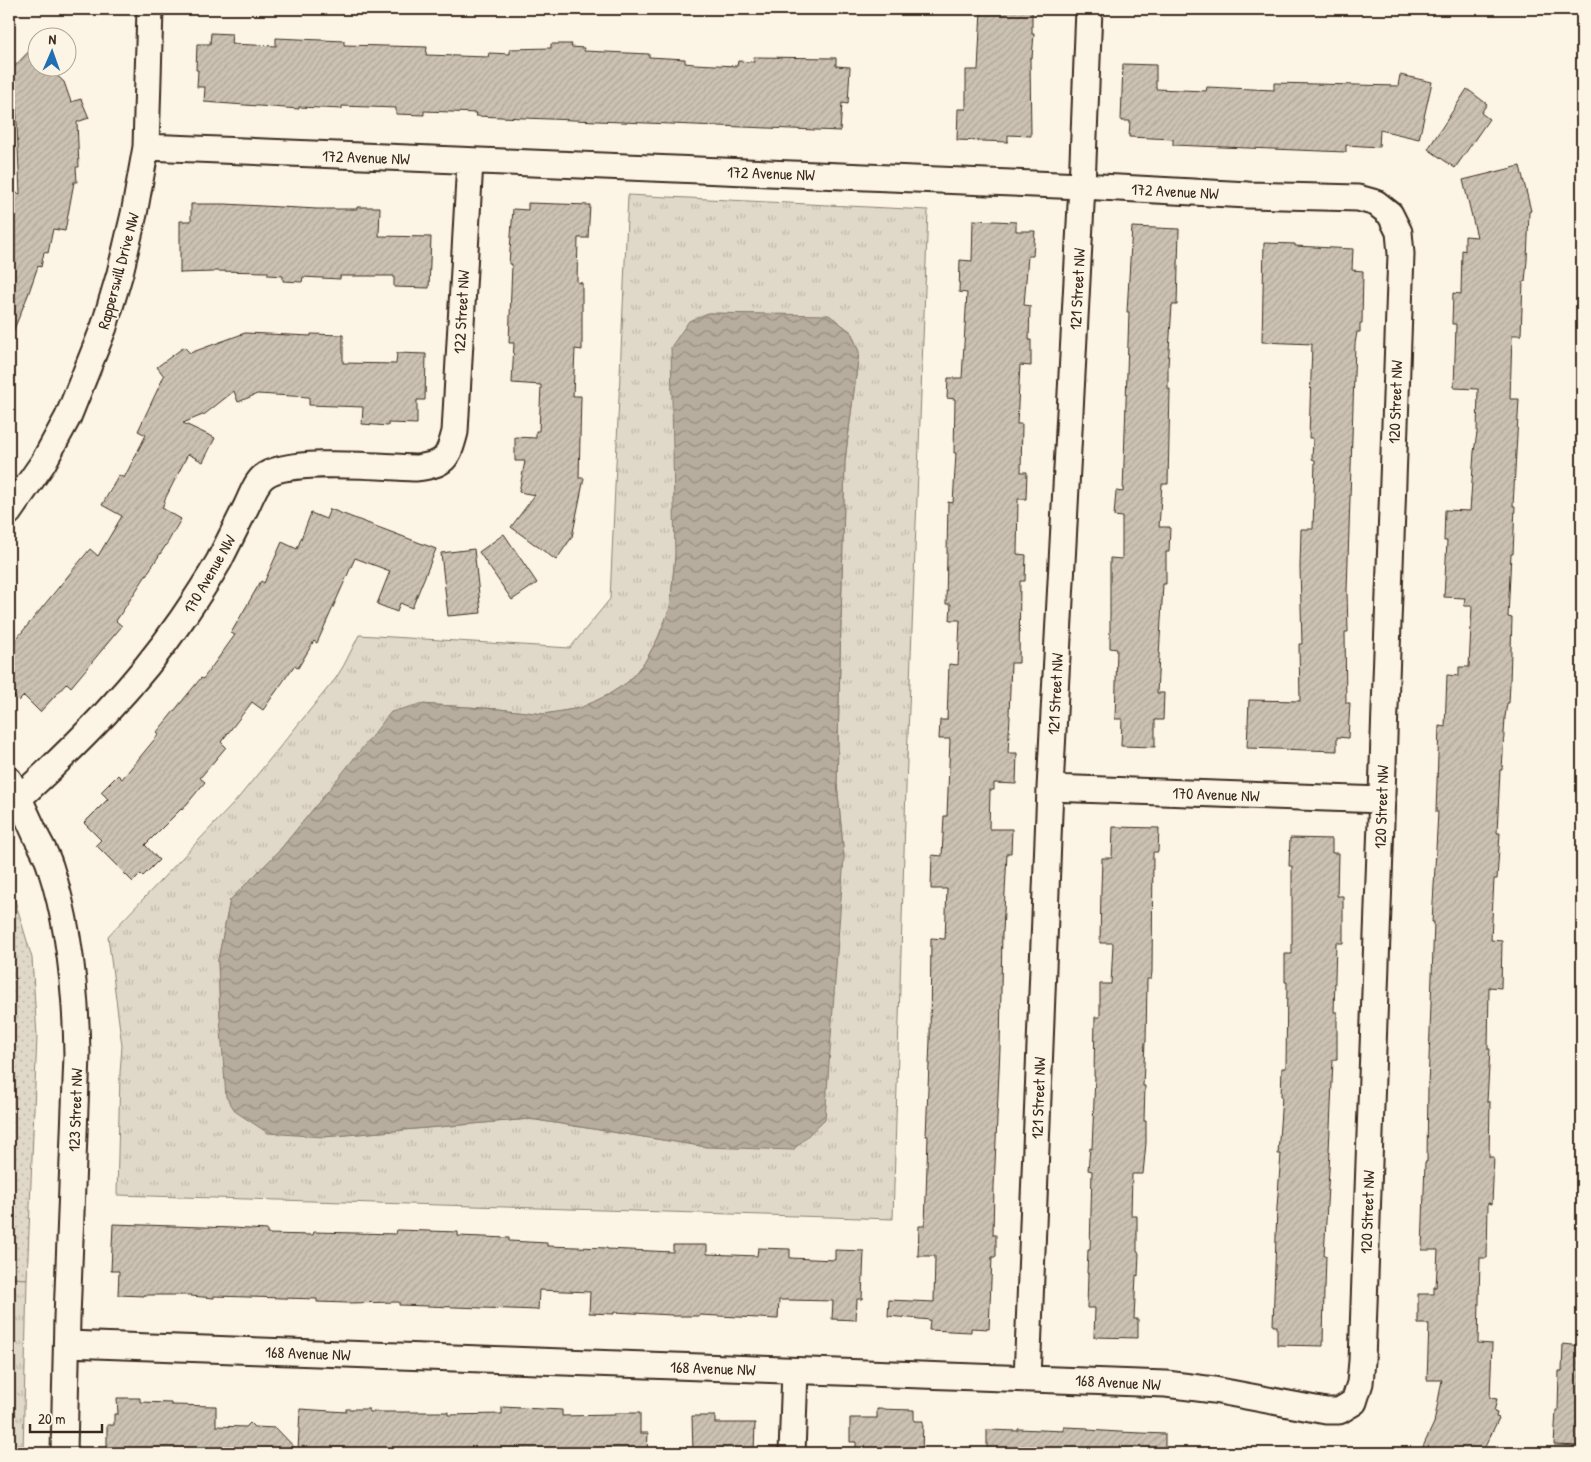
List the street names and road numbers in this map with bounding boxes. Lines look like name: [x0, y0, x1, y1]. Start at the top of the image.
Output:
street label: 172 Avenue NW: [322, 144, 410, 170]
street label: 172 Avenue NW: [727, 160, 815, 186]
street label: 172 Avenue NW: [1131, 178, 1219, 204]
street label: Rapperswill Drive NW: [92, 210, 144, 332]
street label: 121 Street NW: [1064, 247, 1090, 331]
street label: 122 Street NW: [448, 269, 474, 354]
street label: 120 Street NW: [1383, 360, 1407, 444]
street label: 170 Avenue NW: [178, 531, 240, 617]
street label: 121 Street NW: [1042, 652, 1068, 736]
street label: 120 Street NW: [1369, 765, 1393, 849]
street label: 170 Avenue NW: [1172, 781, 1260, 807]
street label: 121 Street NW: [1026, 1056, 1050, 1139]
street label: 123 Street NW: [63, 1068, 87, 1152]
street label: 120 Street NW: [1355, 1170, 1379, 1254]
street label: 168 Avenue NW: [265, 1341, 351, 1365]
street label: 168 Avenue NW: [670, 1356, 756, 1380]
street label: 168 Avenue NW: [1075, 1369, 1161, 1395]

